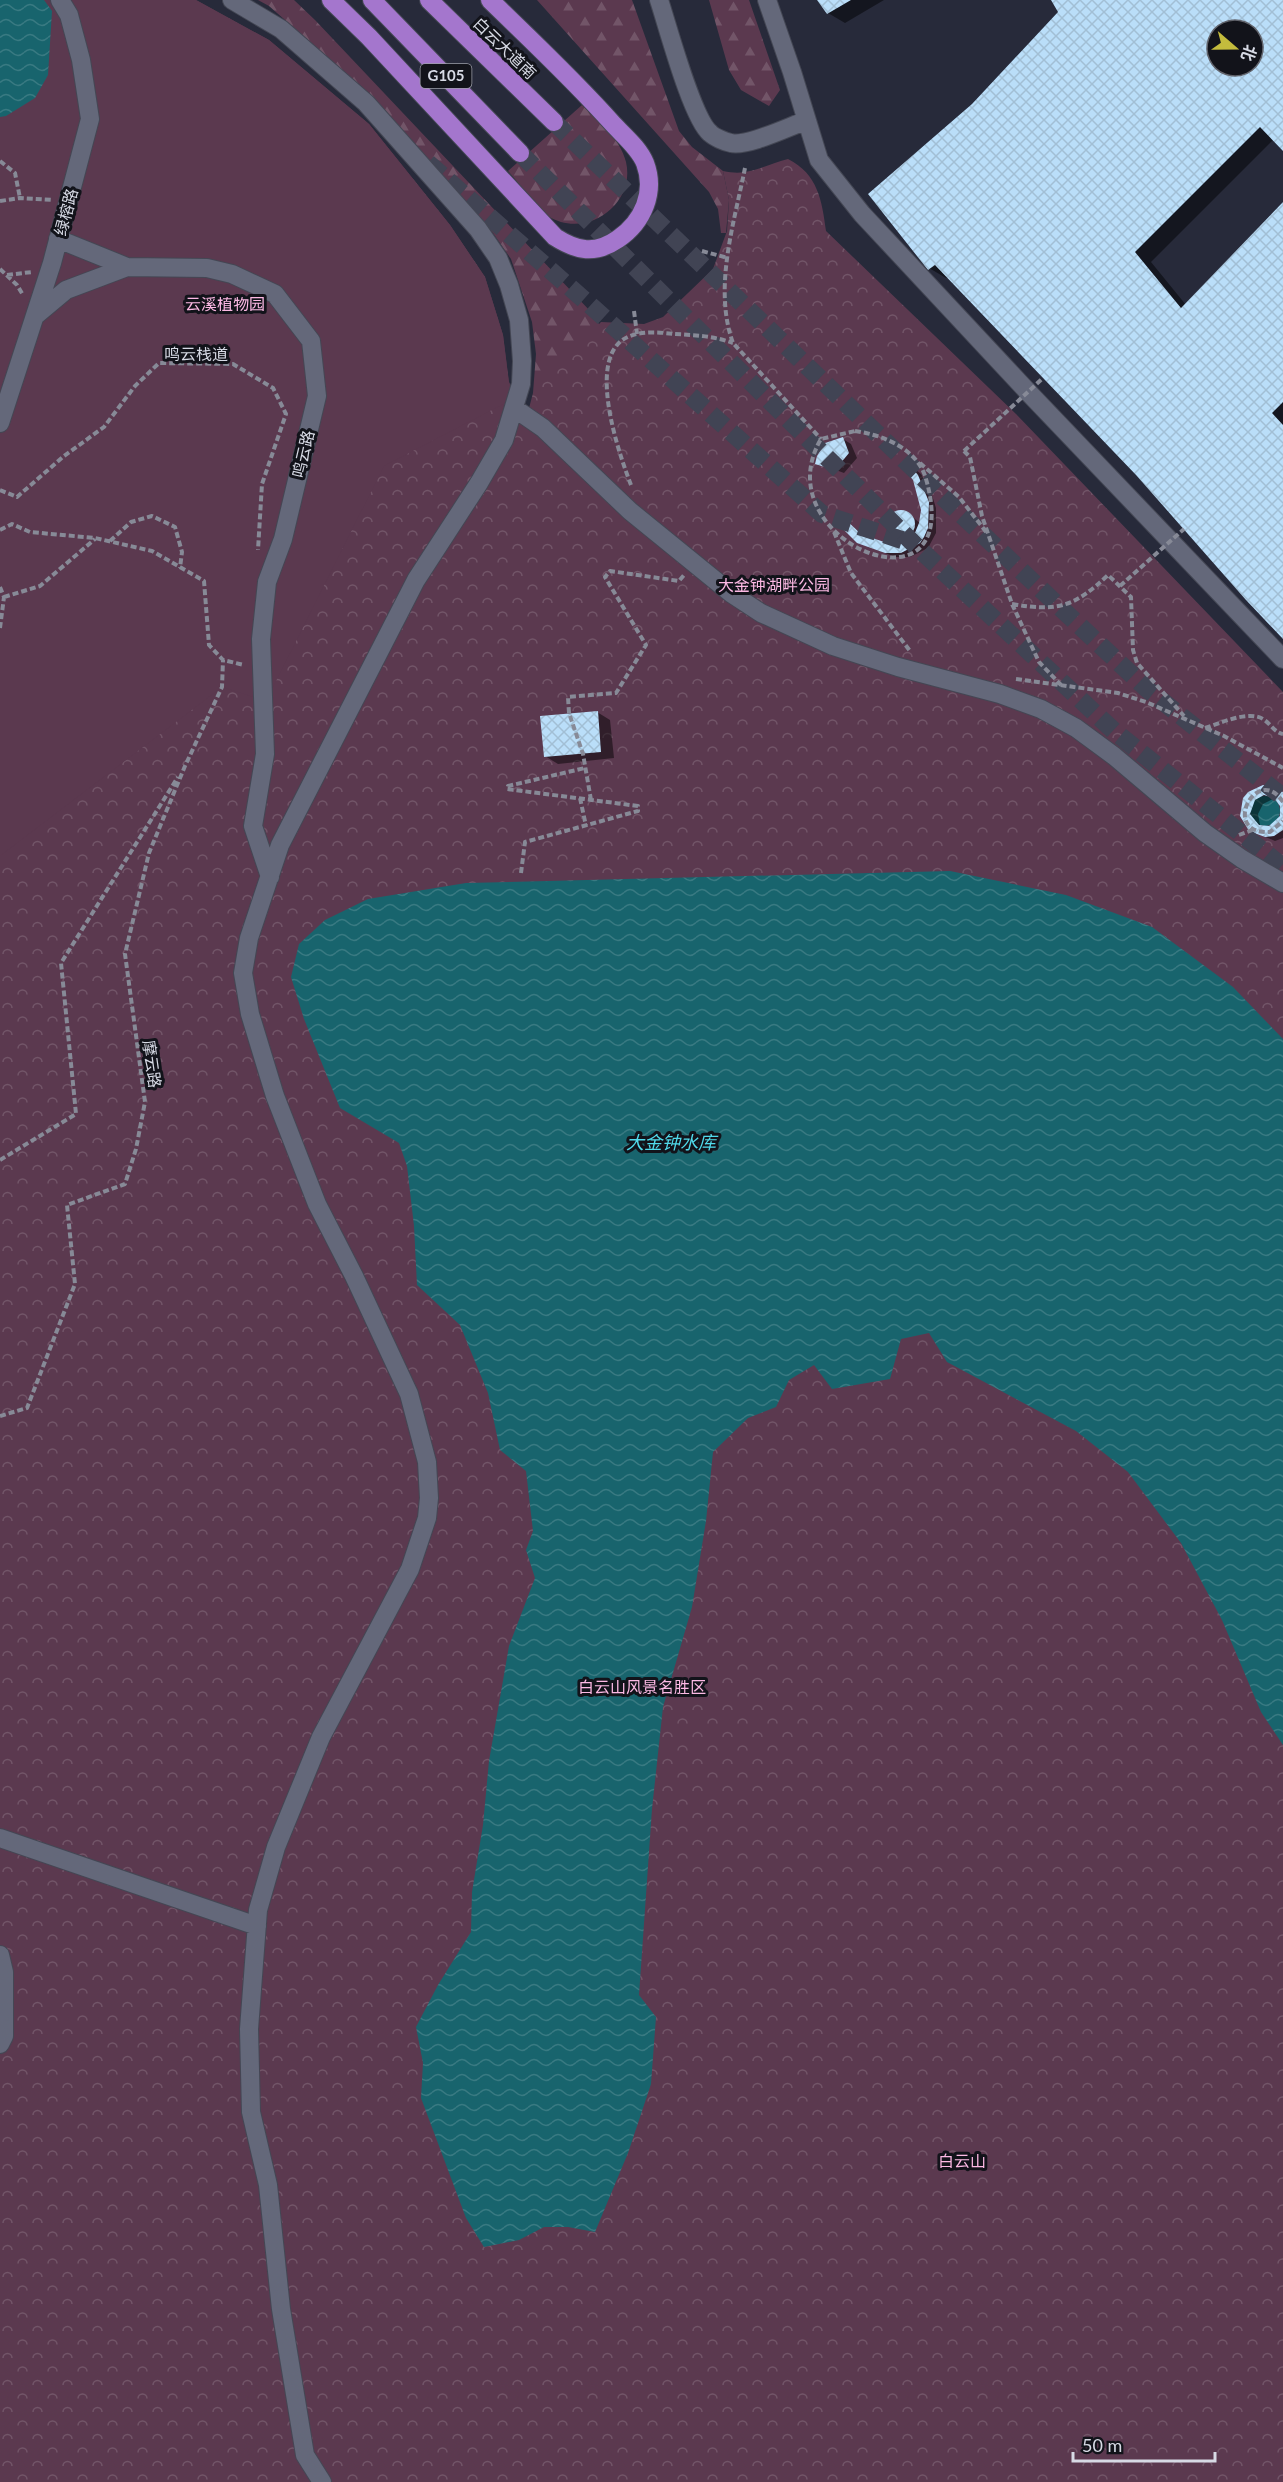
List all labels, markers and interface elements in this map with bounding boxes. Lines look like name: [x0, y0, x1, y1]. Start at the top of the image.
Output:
street label: 白云大道南: [470, 13, 541, 82]
north arrow: [1205, 18, 1265, 78]
text: 北: [1238, 43, 1261, 64]
road number: G105: [420, 64, 472, 88]
street label: 绿榕路: [50, 186, 81, 238]
park label: 云溪植物园: [185, 294, 265, 313]
street label: 鸣云栈道: [164, 344, 228, 363]
street label: 鸣云路: [288, 428, 317, 479]
park label: 大金钟湖畔公园: [718, 575, 830, 594]
street label: 摩云路: [140, 1039, 165, 1089]
water label: 大金钟水库: [626, 1131, 719, 1153]
park label: 白云山风景名胜区: [578, 1677, 706, 1696]
park label: 白云山: [938, 2151, 986, 2170]
scale bar: [1073, 2425, 1216, 2463]
text: 50 m: [1082, 2434, 1122, 2456]

